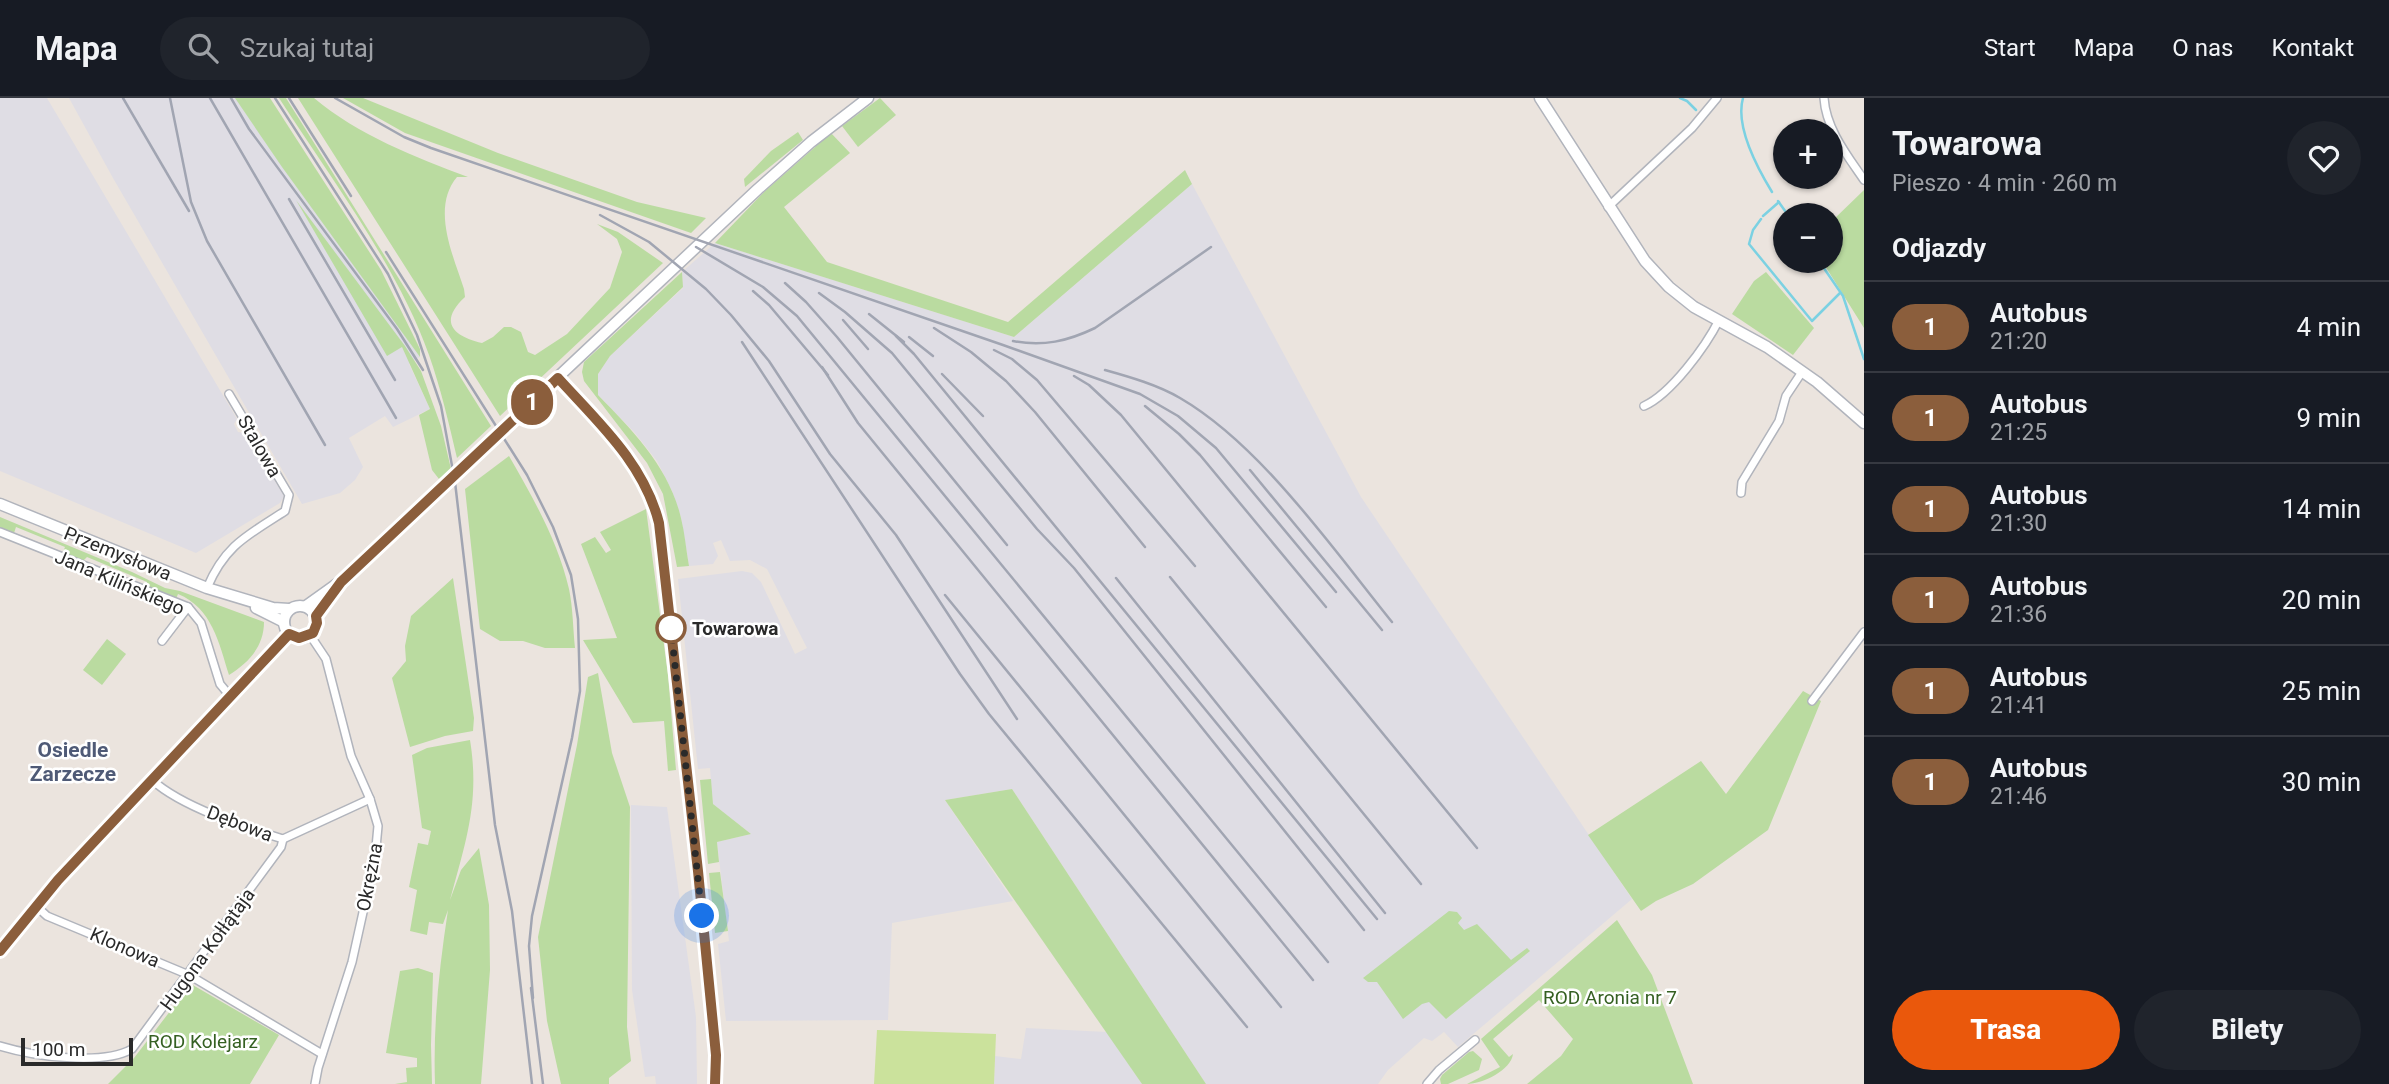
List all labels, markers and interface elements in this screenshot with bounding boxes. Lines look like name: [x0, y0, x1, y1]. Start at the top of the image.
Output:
search box: [160, 17, 650, 80]
text: Mapa: [35, 29, 118, 68]
icon: search: [184, 29, 222, 67]
text: Szukaj tutaj: [240, 33, 374, 63]
text: Start: [1984, 34, 2036, 62]
text: Mapa: [2074, 34, 2134, 62]
text: O nas: [2172, 34, 2233, 62]
text: Kontakt: [2271, 34, 2354, 62]
map controls: [1773, 119, 1843, 273]
button: +: [1773, 119, 1843, 189]
button: heart: [2287, 121, 2361, 195]
text: Towarowa: [1892, 124, 2042, 163]
text: Pieszo · 4 min · 260 m: [1892, 170, 2117, 197]
button: −: [1773, 203, 1843, 273]
text: Odjazdy: [1892, 233, 1986, 263]
text: Autobus: [1990, 298, 2088, 328]
text: 4 min: [2296, 312, 2361, 342]
text: 1: [1924, 313, 1937, 341]
text: 21:20: [1990, 328, 2047, 355]
line badge: 1: [509, 379, 555, 425]
text: 1: [525, 388, 539, 416]
text: Autobus: [1990, 389, 2088, 419]
text: 9 min: [2296, 403, 2361, 433]
text: 1: [1924, 404, 1937, 432]
street label: Stalowa: [233, 411, 287, 481]
text: 21:25: [1990, 419, 2047, 446]
text: Autobus: [1990, 480, 2088, 510]
text: 14 min: [2282, 494, 2361, 524]
text: 1: [1924, 495, 1937, 523]
text: 21:30: [1990, 510, 2047, 537]
street label: Przemysłowa: [61, 521, 175, 585]
street label: Jana Kilińskiego: [52, 545, 188, 620]
text: Autobus: [1990, 571, 2088, 601]
text: 20 min: [2282, 585, 2361, 615]
text: 1: [1924, 586, 1937, 614]
text: 21:36: [1990, 601, 2047, 628]
marker: Towarowa: [656, 613, 686, 643]
place label: Towarowa: [692, 617, 779, 640]
text: Autobus: [1990, 662, 2088, 692]
text: 25 min: [2282, 676, 2361, 706]
text: 1: [1924, 677, 1937, 705]
text: 21:41: [1990, 692, 2047, 719]
district label: Osiedle Zarzecze: [30, 738, 116, 786]
text: Autobus: [1990, 753, 2088, 783]
text: 30 min: [2282, 767, 2361, 797]
text: 1: [1924, 768, 1937, 796]
text: 21:46: [1990, 783, 2047, 810]
street label: Dębowa: [204, 800, 276, 847]
street label: Okrężna: [352, 841, 387, 913]
street label: Hugona Kołłątaja: [155, 884, 260, 1015]
your location: [684, 898, 719, 933]
street label: Klonowa: [87, 923, 163, 972]
park label: ROD Aronia nr 7: [1543, 986, 1677, 1009]
button: Trasa: [1892, 990, 2120, 1070]
button: Bilety: [2134, 990, 2361, 1070]
park label: ROD Kolejarz: [148, 1030, 258, 1053]
scale bar: [21, 1035, 133, 1067]
text: 100 m: [32, 1038, 85, 1061]

